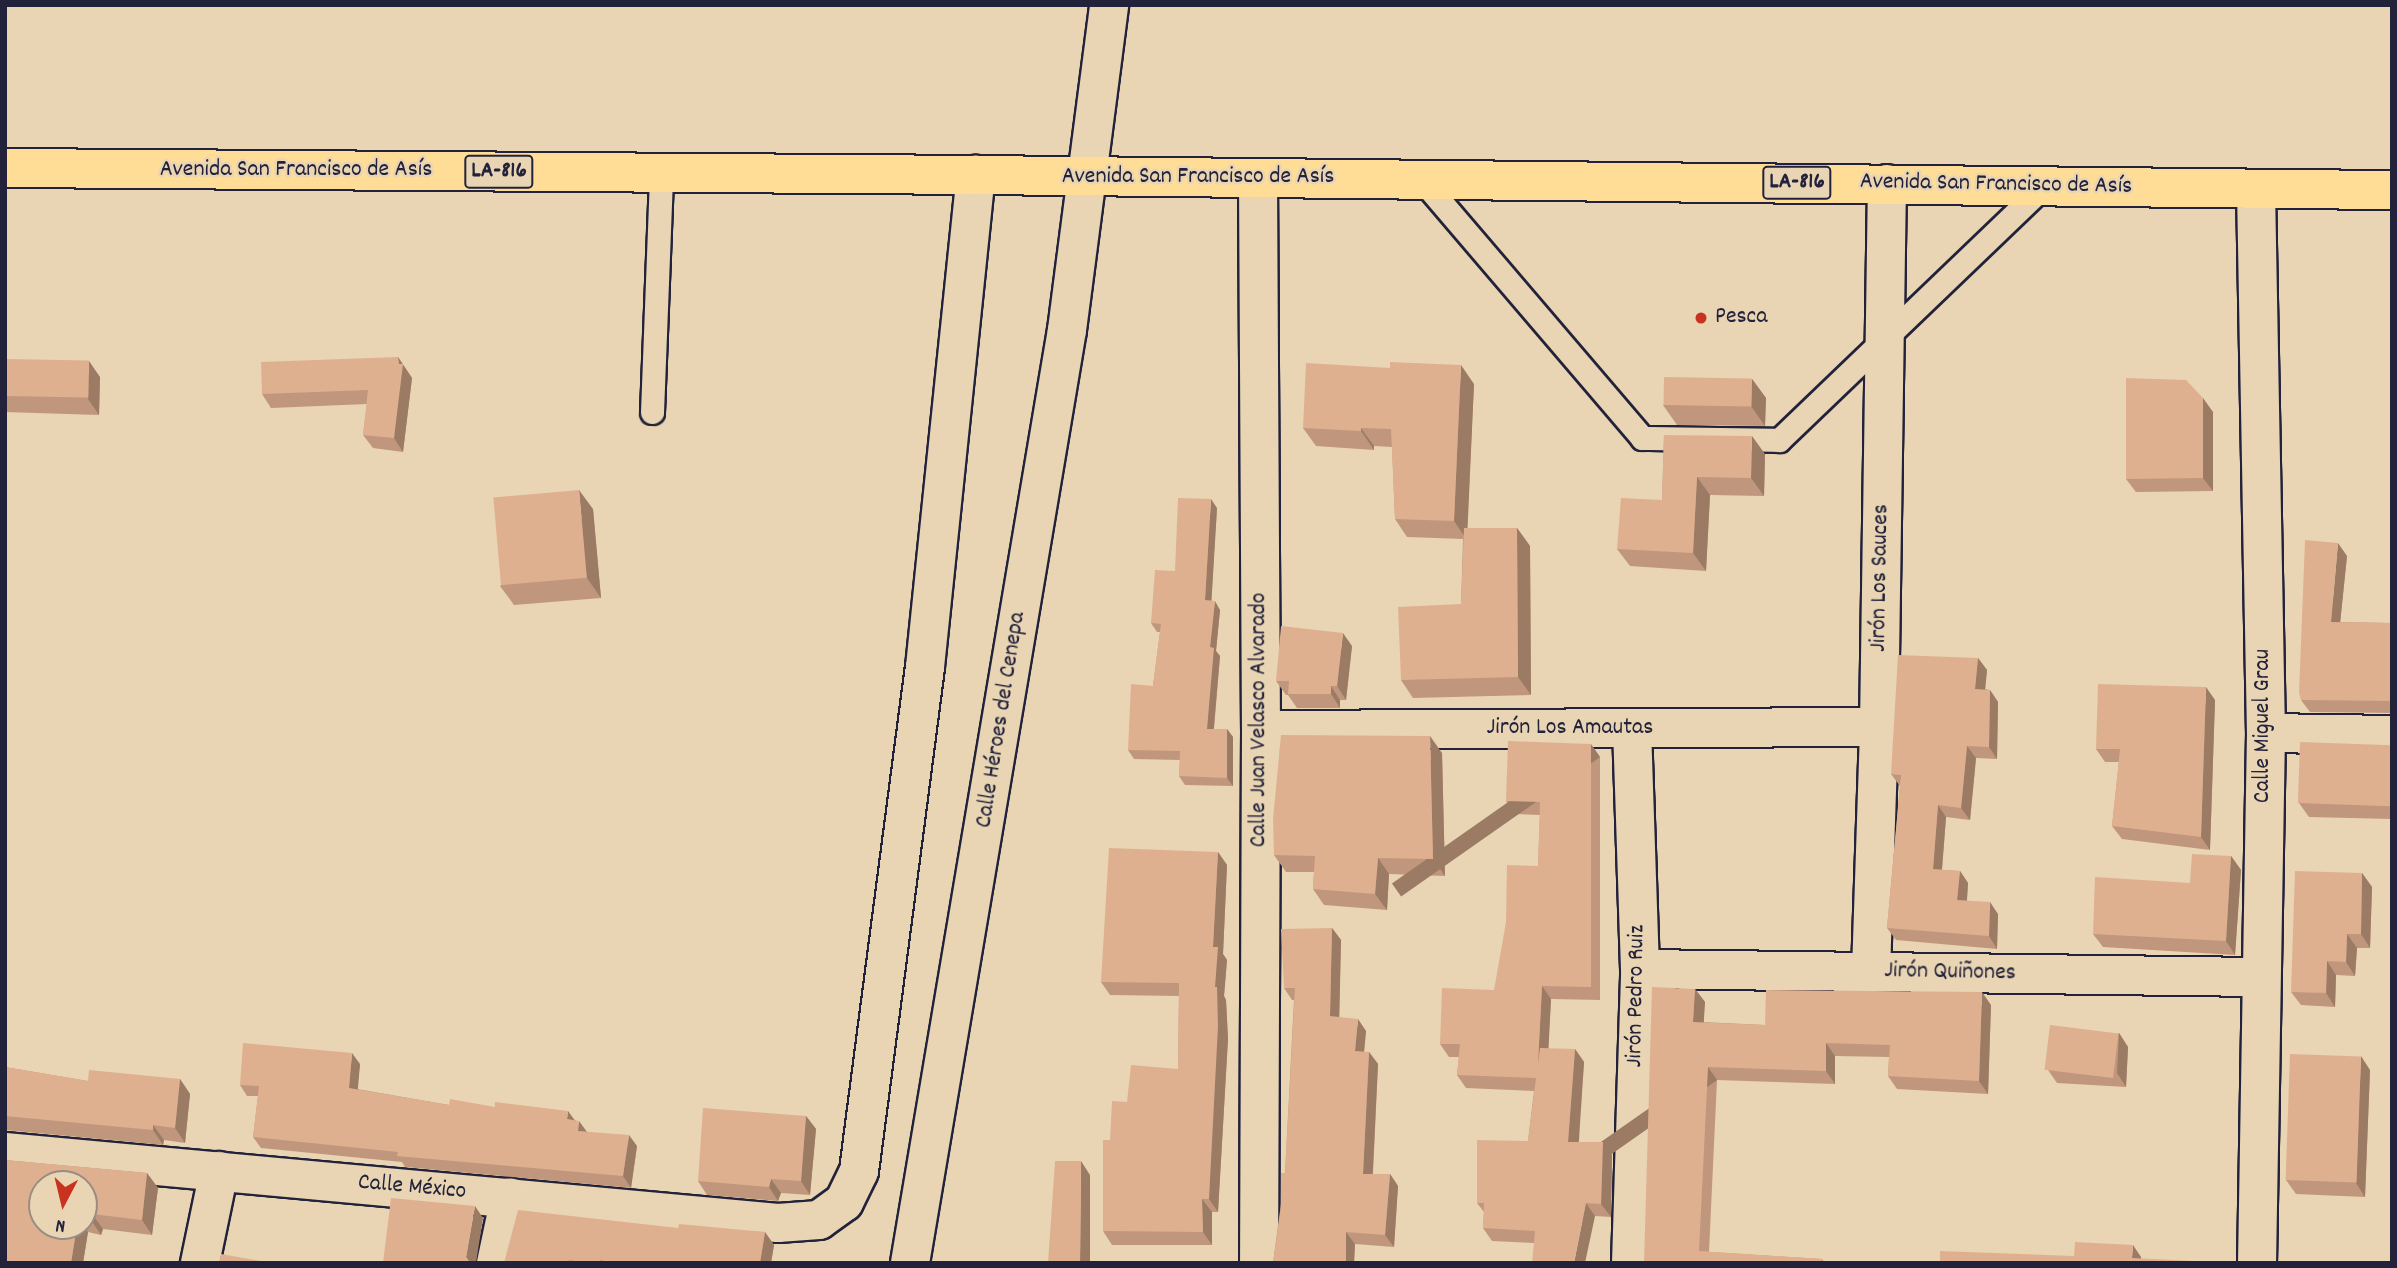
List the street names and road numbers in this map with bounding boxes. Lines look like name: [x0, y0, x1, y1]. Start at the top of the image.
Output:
road number: LA-816: [464, 153, 534, 192]
street label: Avenida San Francisco de Asís: [160, 157, 432, 185]
street label: Avenida San Francisco de Asís: [1062, 164, 1334, 192]
road number: LA-816: [1762, 164, 1832, 202]
street label: Avenida San Francisco de Asís: [1859, 168, 2133, 202]
street label: Jirón Los Sauces: [1865, 504, 1897, 652]
street label: Calle Juan Velasco Alvarado: [1246, 593, 1274, 847]
street label: Calle Héroes del Cenepa: [971, 610, 1033, 830]
street label: Calle Miguel Grau: [2250, 649, 2278, 803]
street label: Jirón Los Amautas: [1487, 715, 1653, 743]
street label: Jirón Pedro Ruiz: [1621, 924, 1653, 1068]
street label: Jirón Quiñones: [1884, 957, 2016, 989]
street label: Calle México: [357, 1169, 467, 1207]

